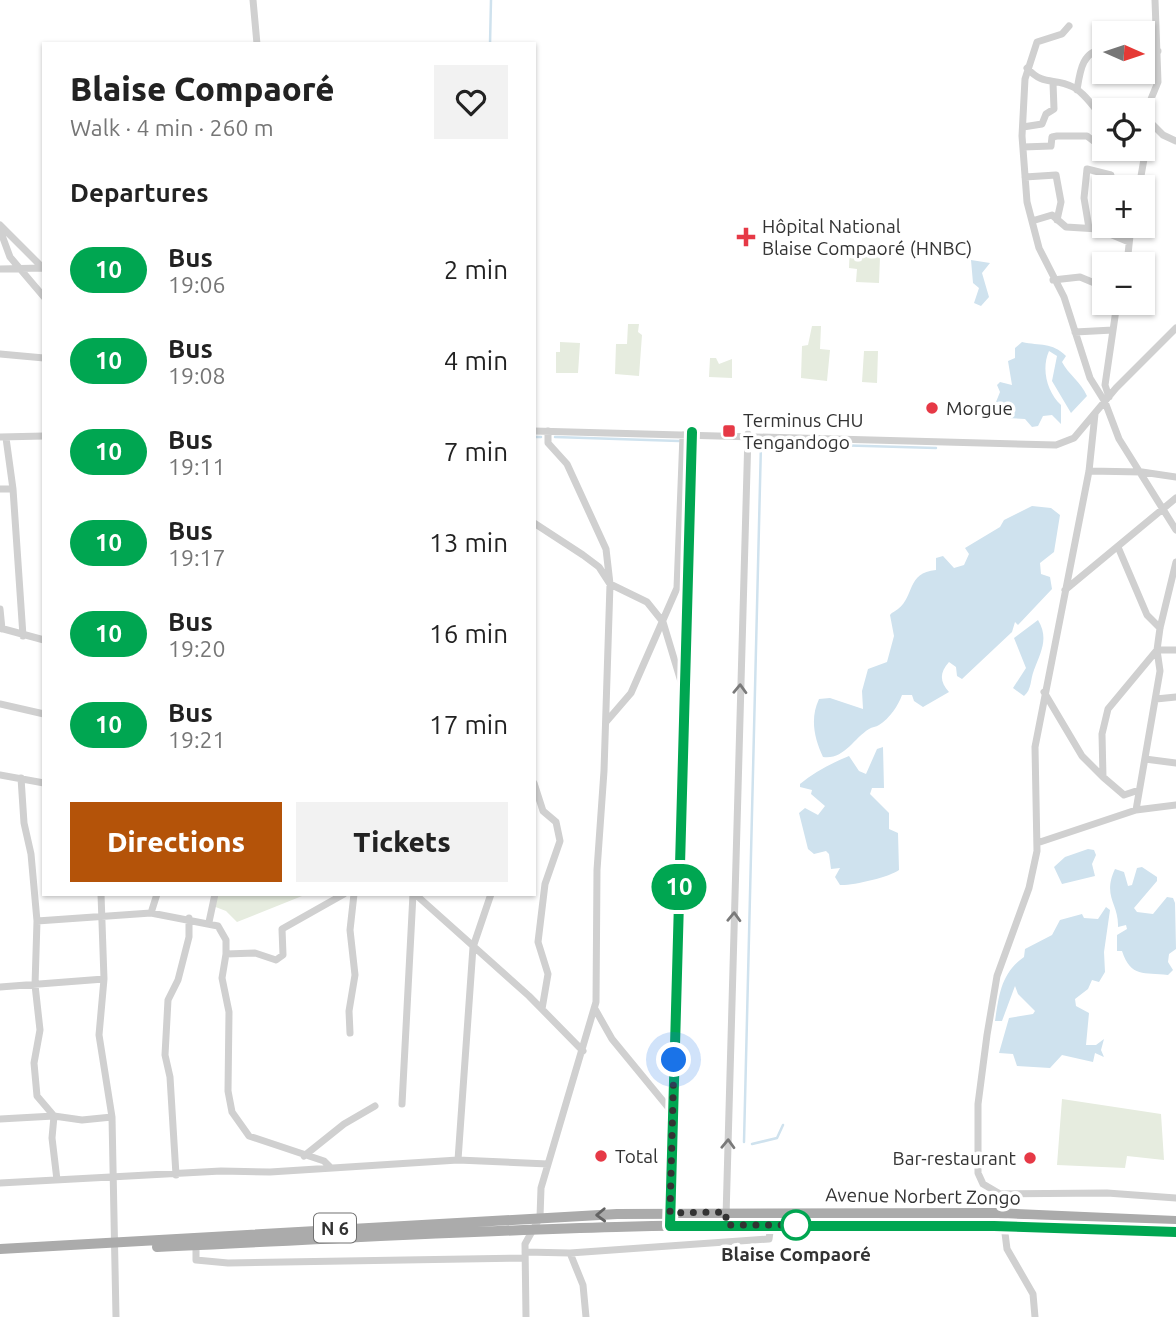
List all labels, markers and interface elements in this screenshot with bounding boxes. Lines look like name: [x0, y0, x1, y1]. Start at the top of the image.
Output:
north arrow: [1092, 21, 1155, 84]
map controls: [1092, 21, 1155, 315]
button: heart: [434, 65, 508, 139]
text: Blaise Compaoré: [70, 70, 335, 107]
button: locate: [1092, 98, 1155, 161]
text: Walk · 4 min · 260 m: [70, 115, 274, 140]
button: +: [1092, 175, 1155, 238]
text: Departures: [70, 178, 208, 207]
place label: Hôpital National Blaise Compaoré (HNBC): [762, 215, 972, 259]
marker: Hôpital National Blaise Compaoré (HNBC): [736, 227, 756, 247]
text: Bus: [168, 243, 213, 272]
button: −: [1092, 252, 1155, 315]
text: 2 min: [444, 255, 508, 284]
text: 10: [95, 256, 122, 283]
text: 19:06: [168, 272, 226, 297]
text: Bus: [168, 334, 213, 363]
text: 4 min: [444, 346, 508, 375]
text: 10: [95, 347, 122, 374]
text: 19:08: [168, 363, 226, 388]
place label: Morgue: [946, 397, 1013, 419]
marker: Morgue: [924, 400, 940, 416]
place label: Terminus CHU Tengandogo: [743, 409, 864, 453]
marker: Terminus CHU Tengandogo: [721, 423, 737, 439]
text: Bus: [168, 425, 213, 454]
text: 7 min: [444, 437, 508, 466]
text: 10: [95, 438, 122, 465]
text: 19:11: [168, 454, 226, 479]
text: Bus: [168, 516, 213, 545]
text: 13 min: [429, 528, 508, 557]
text: 10: [95, 529, 122, 556]
text: 19:17: [168, 545, 226, 570]
text: Bus: [168, 607, 213, 636]
text: 16 min: [429, 619, 508, 648]
text: 10: [95, 620, 122, 647]
text: 19:20: [168, 636, 226, 661]
one-way arrow: [733, 684, 748, 695]
text: Bus: [168, 698, 213, 727]
text: 17 min: [429, 710, 508, 739]
text: 10: [95, 711, 122, 738]
text: 19:21: [168, 727, 226, 752]
button: Directions: [70, 802, 282, 882]
button: Tickets: [296, 802, 508, 882]
line badge: 10: [648, 864, 710, 910]
text: 10: [665, 873, 693, 900]
one-way arrow: [727, 911, 742, 922]
your location: [656, 1042, 691, 1077]
one-way arrow: [721, 1138, 736, 1149]
place label: Total: [615, 1145, 658, 1167]
place label: Bar-restaurant: [893, 1147, 1017, 1169]
marker: Total: [593, 1148, 609, 1164]
marker: Bar-restaurant: [1022, 1150, 1038, 1166]
street label: Avenue Norbert Zongo: [825, 1183, 1021, 1209]
one-way arrow: [596, 1207, 606, 1223]
marker: Blaise Compaoré: [781, 1210, 811, 1240]
road number: N 6: [314, 1213, 356, 1242]
place label: Blaise Compaoré: [721, 1243, 871, 1265]

